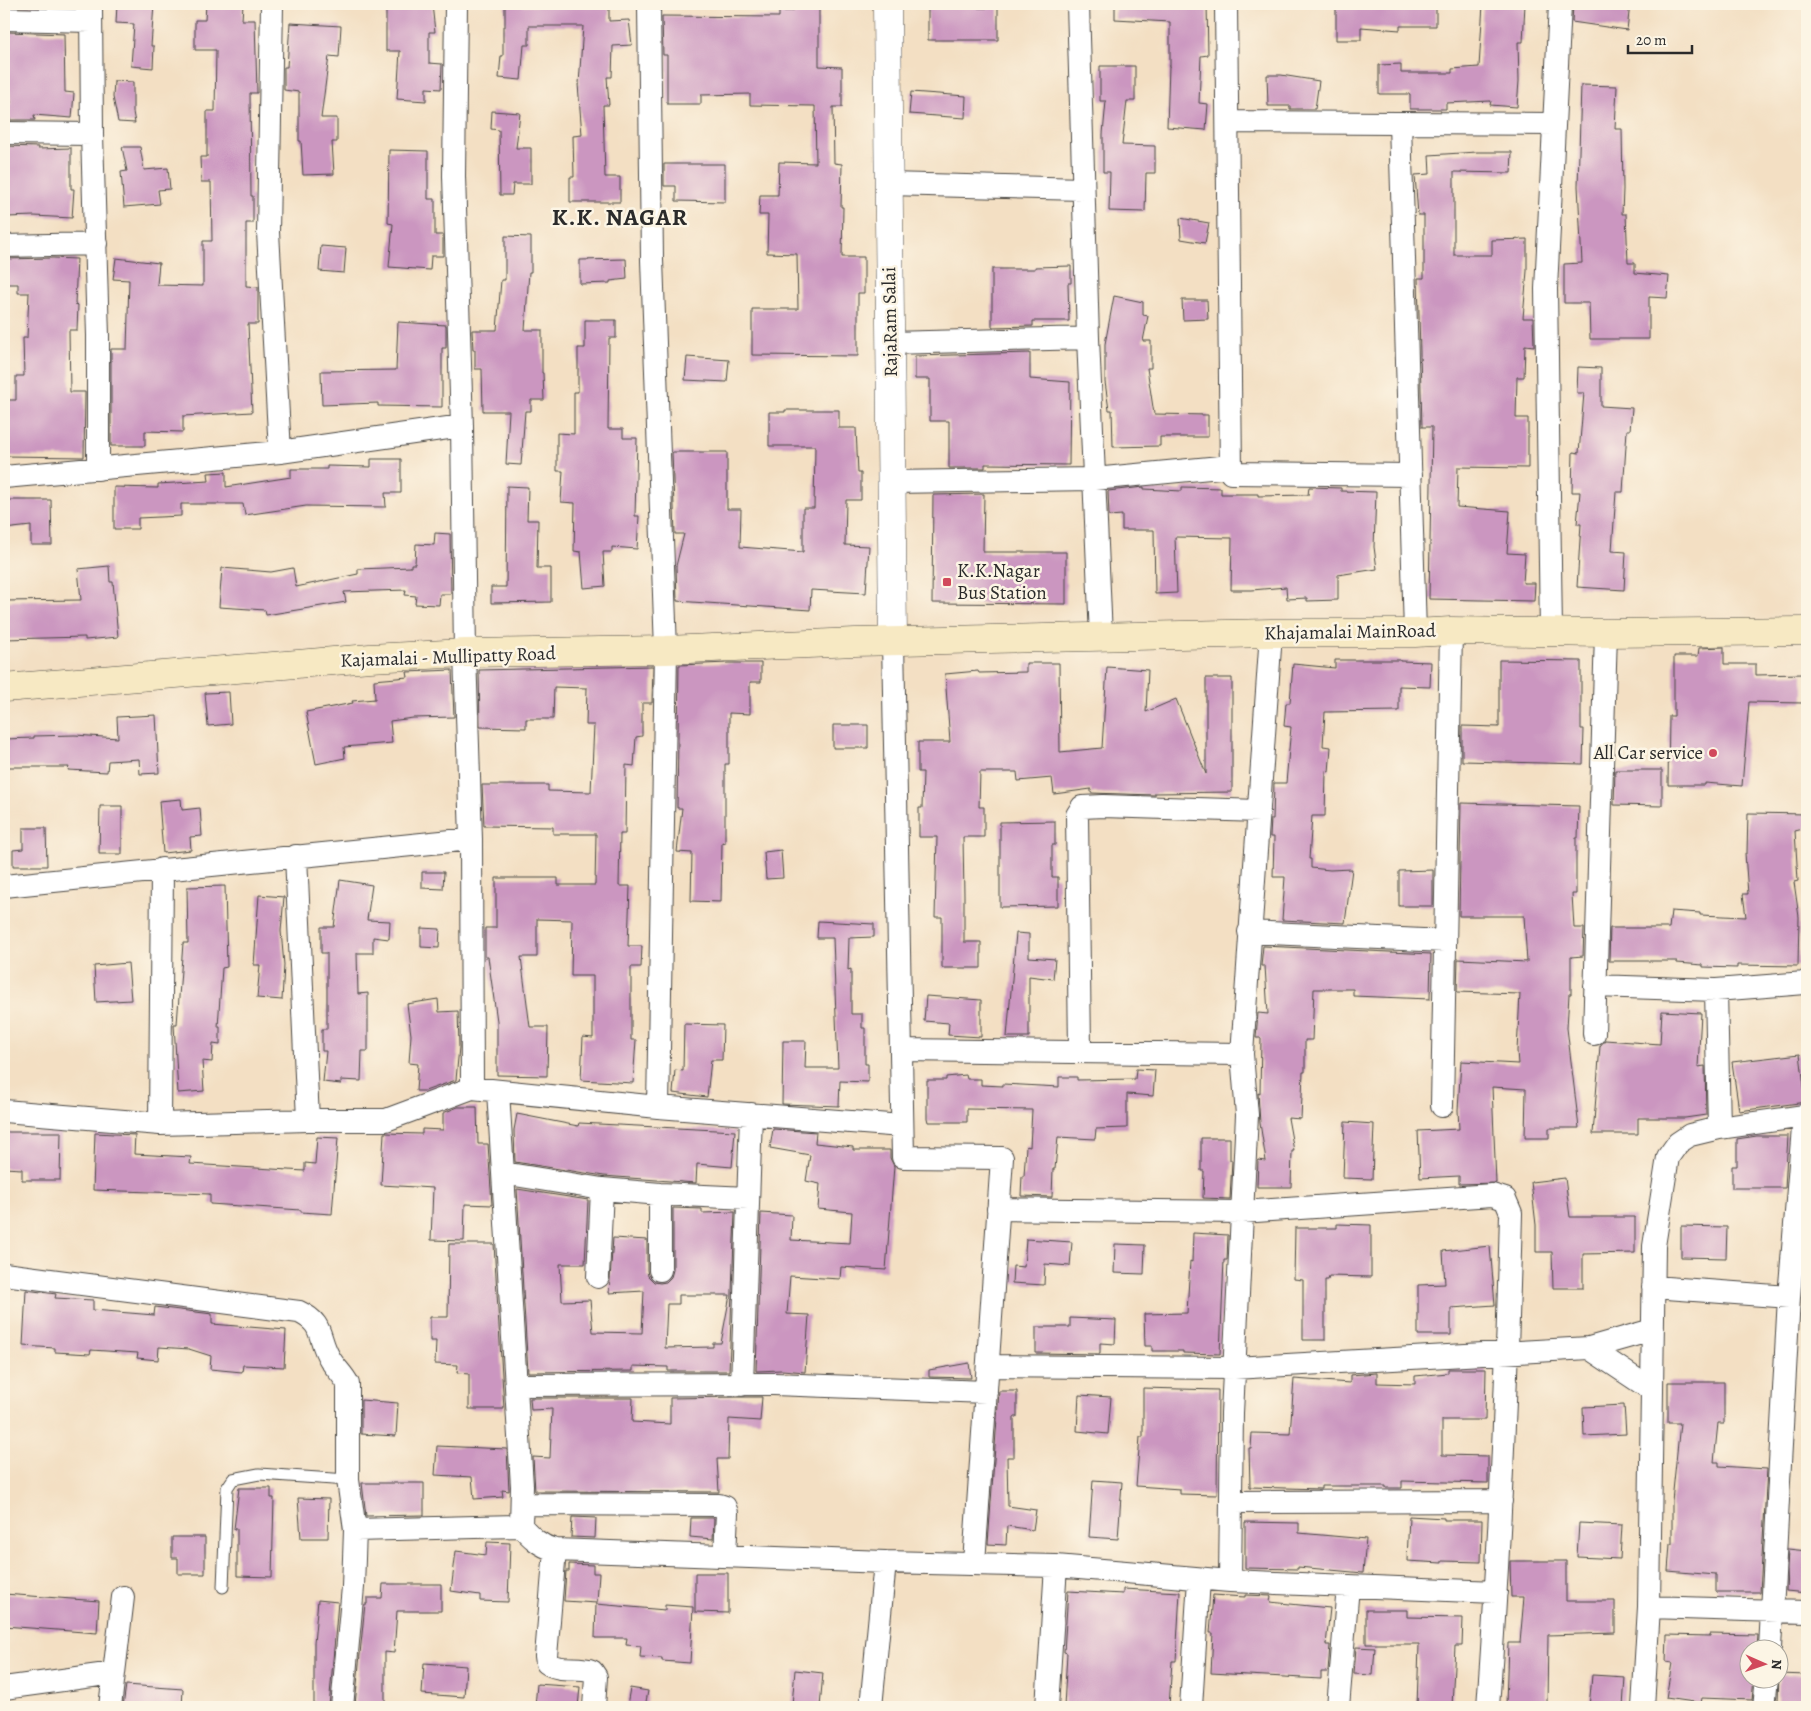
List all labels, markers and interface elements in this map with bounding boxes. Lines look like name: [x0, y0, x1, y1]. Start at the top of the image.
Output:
scale bar: [1628, 22, 1692, 54]
text: 20 m: [1636, 30, 1667, 50]
district label: K.K. NAGAR: [552, 201, 688, 233]
street label: RajaRam Salai: [876, 267, 904, 377]
place label: K.K.Nagar Bus Station: [957, 558, 1047, 606]
marker: K.K.Nagar Bus Station: [941, 576, 953, 588]
street label: Khajamalai MainRoad: [1264, 617, 1437, 646]
street label: Kajamalai - Mullipatty Road: [340, 640, 557, 674]
place label: All Car service: [1593, 740, 1703, 766]
marker: All Car service: [1707, 747, 1719, 759]
north arrow: [1738, 1638, 1788, 1688]
text: N: [1767, 1659, 1786, 1670]

